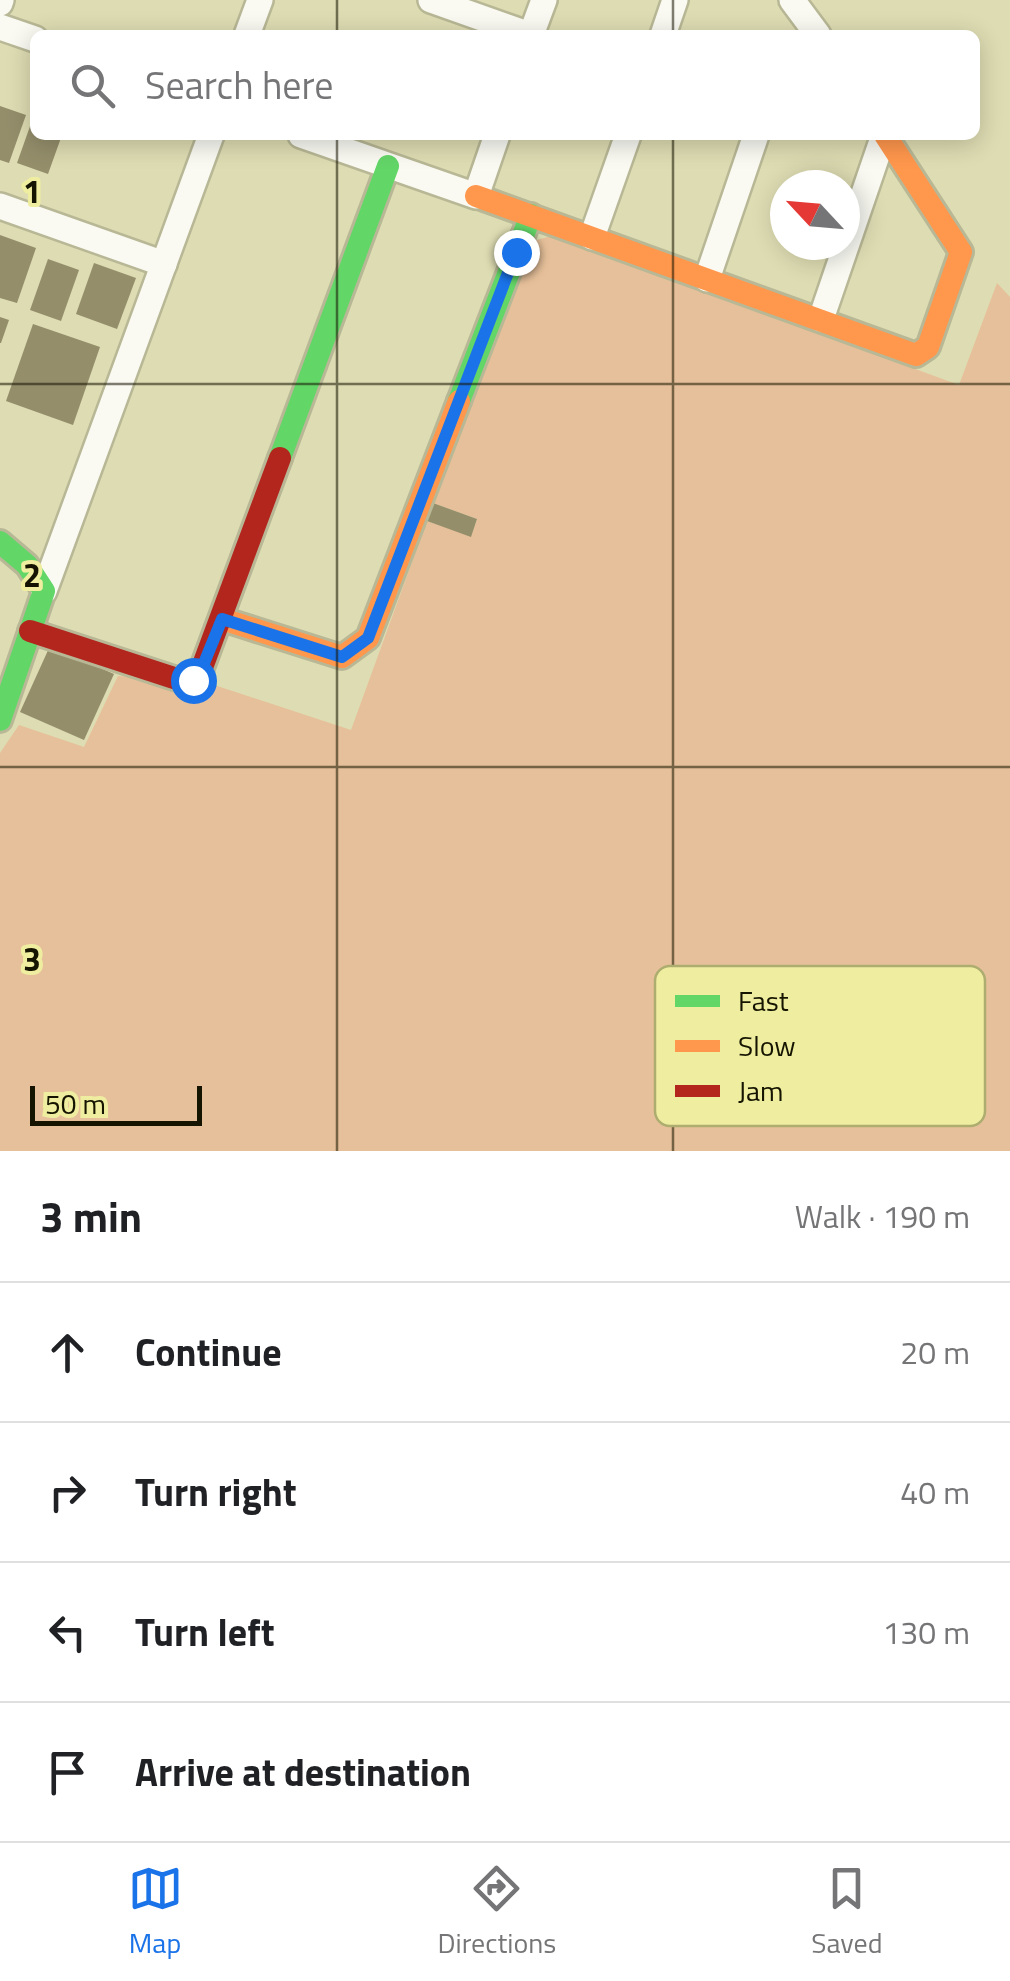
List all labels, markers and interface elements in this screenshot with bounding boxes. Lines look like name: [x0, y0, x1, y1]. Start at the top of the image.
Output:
search box: [30, 30, 980, 140]
text: Search here: [145, 56, 333, 114]
icon: search: [65, 58, 120, 113]
text: 1: [23, 167, 41, 215]
north arrow: [770, 170, 860, 260]
route end: [494, 230, 540, 276]
text: 2: [23, 551, 41, 599]
route start: [171, 658, 217, 704]
text: 3: [23, 935, 41, 983]
legend: [655, 966, 985, 1126]
text: Fast: [738, 979, 789, 1022]
text: Slow: [738, 1024, 796, 1067]
text: Jam: [738, 1069, 784, 1112]
scale bar: [30, 1081, 202, 1126]
text: 50 m: [45, 1082, 106, 1125]
text: 3 min: [40, 1184, 142, 1248]
text: Walk · 190 m: [795, 1192, 970, 1240]
text: Continue: [135, 1323, 282, 1381]
icon: ahead: [40, 1325, 95, 1380]
text: 20 m: [900, 1328, 970, 1376]
text: Turn right: [135, 1463, 297, 1521]
icon: right: [40, 1465, 95, 1520]
text: 40 m: [900, 1468, 970, 1516]
text: Turn left: [135, 1603, 275, 1661]
icon: left: [40, 1605, 95, 1660]
text: 130 m: [882, 1608, 970, 1656]
text: Arrive at destination: [135, 1743, 471, 1801]
icon: arrive: [40, 1745, 95, 1800]
tab: Map: [128, 1861, 183, 1964]
tab: Directions: [438, 1861, 556, 1964]
tab: Saved: [811, 1861, 882, 1964]

